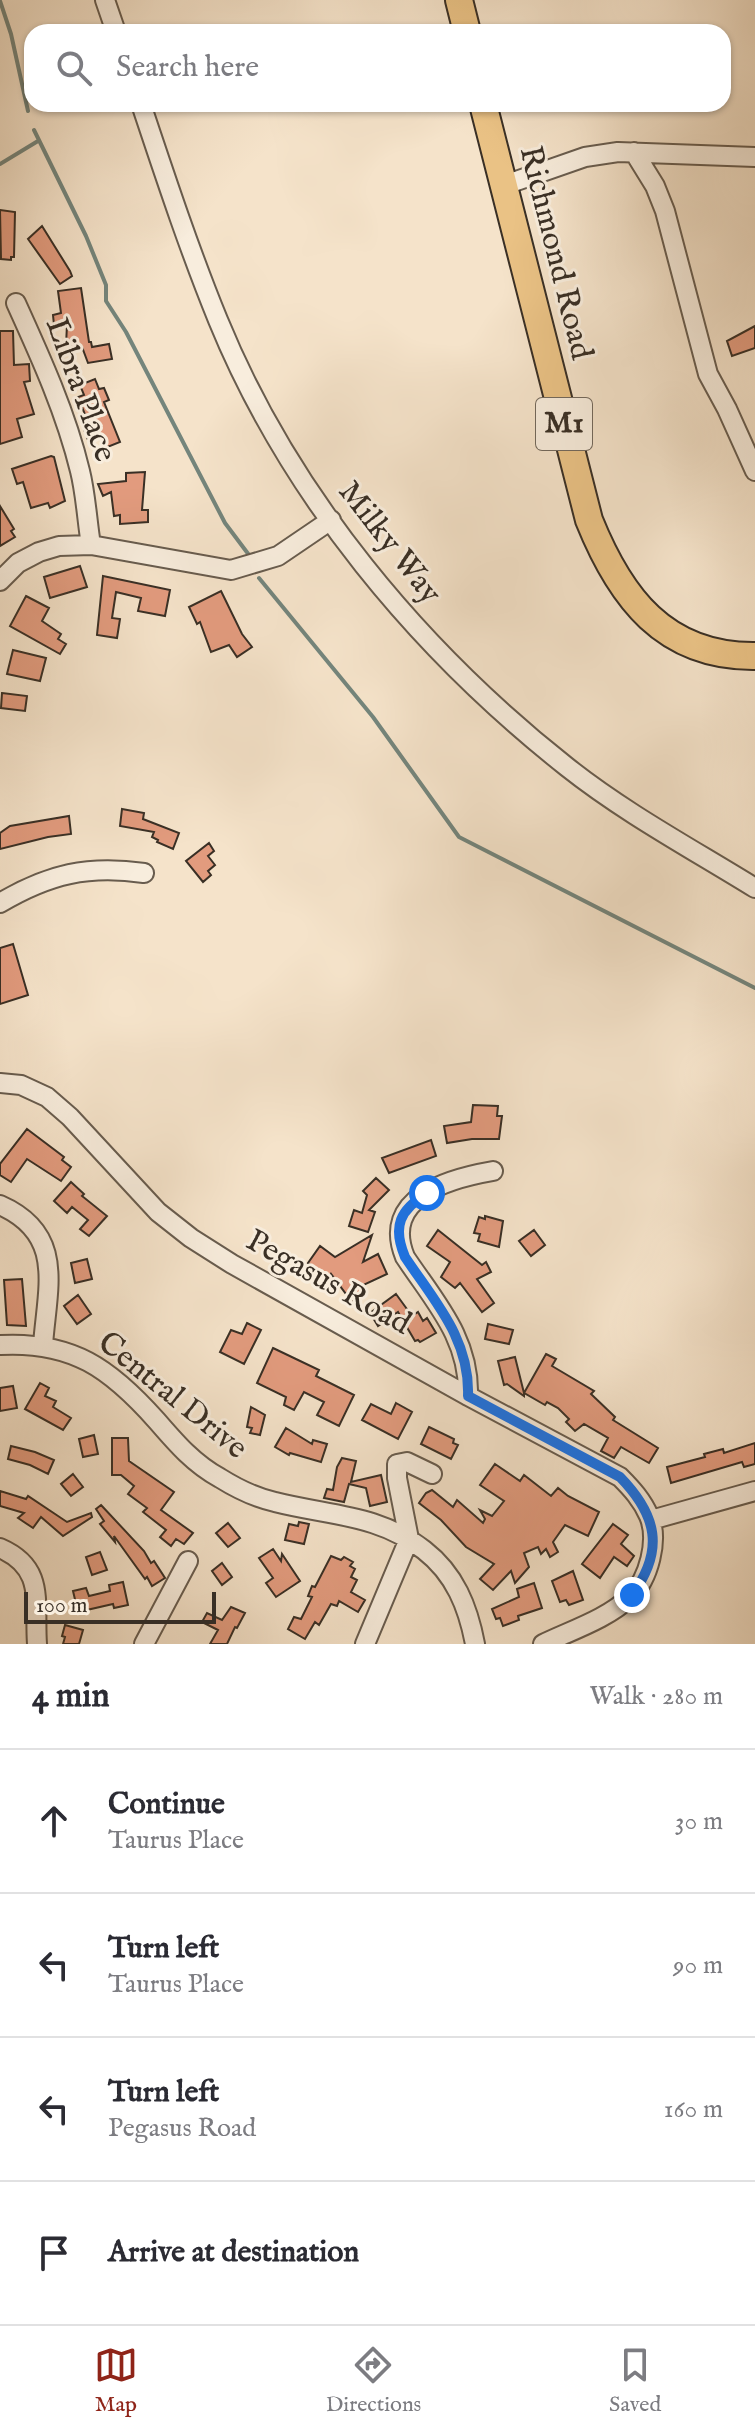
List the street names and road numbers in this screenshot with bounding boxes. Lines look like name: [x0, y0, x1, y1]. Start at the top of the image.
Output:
street label: Richmond Road: [509, 142, 602, 365]
street label: Libra Place: [35, 312, 125, 468]
road number: M1: [536, 398, 592, 450]
street label: Milky Way: [328, 473, 450, 613]
street label: Pegasus Road: [238, 1221, 419, 1346]
street label: Central Drive: [89, 1323, 255, 1469]

